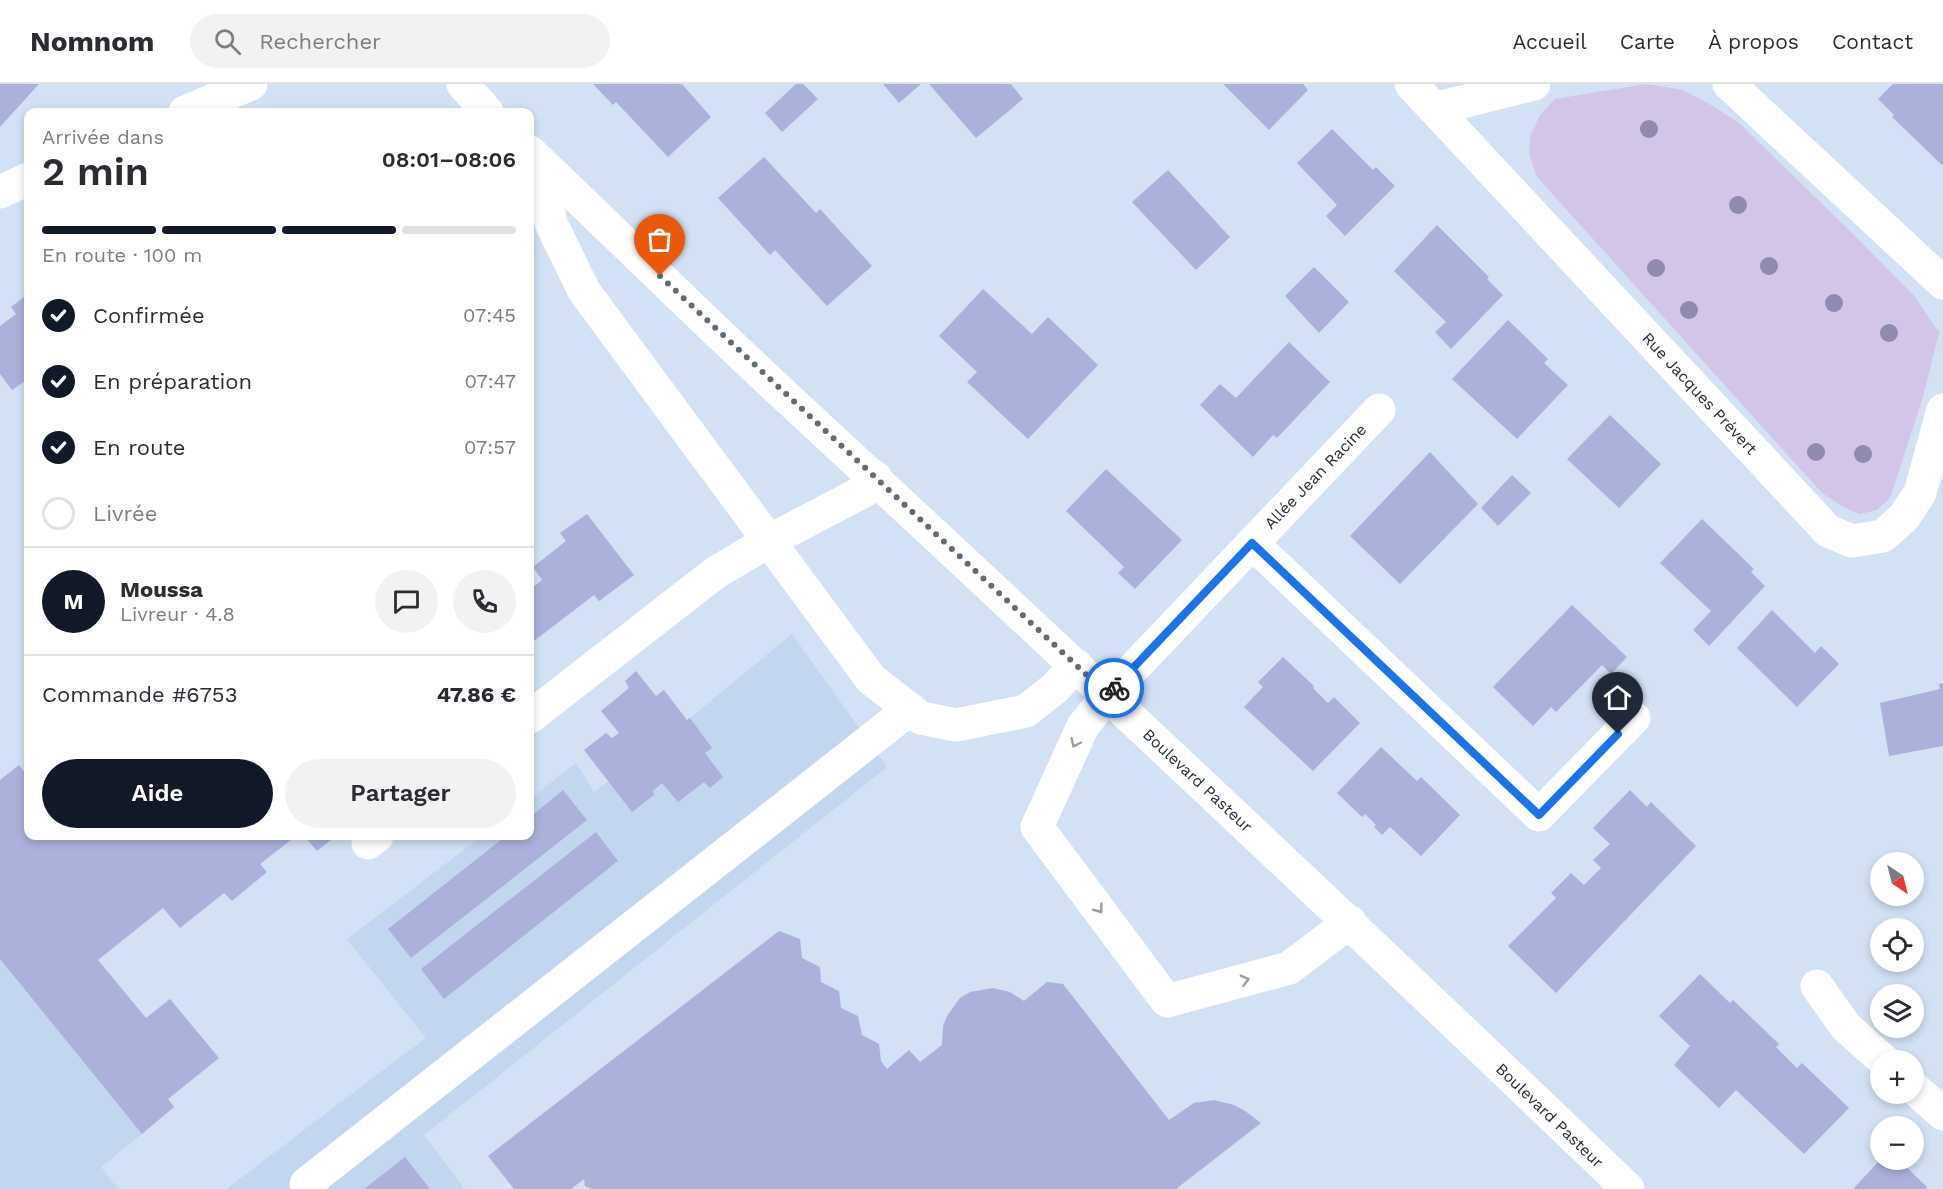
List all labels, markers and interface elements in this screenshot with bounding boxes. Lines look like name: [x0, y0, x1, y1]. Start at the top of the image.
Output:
search box: [190, 14, 610, 68]
text: Nomnom: [30, 25, 154, 58]
icon: search: [211, 25, 244, 58]
text: Rechercher: [259, 29, 381, 54]
text: Accueil: [1512, 29, 1587, 54]
text: Carte: [1620, 29, 1675, 54]
text: À propos: [1708, 29, 1799, 54]
text: Contact: [1832, 29, 1913, 54]
text: Arrivée dans: [42, 125, 164, 149]
text: 08:01–08:06: [382, 147, 516, 172]
text: 2 min: [42, 149, 149, 194]
pin: [634, 214, 685, 276]
icon: bag: [643, 223, 676, 256]
text: En route · 100 m: [42, 243, 202, 267]
icon: check: [42, 299, 75, 332]
text: Confirmée: [93, 303, 205, 328]
text: 07:45: [463, 303, 516, 327]
street label: Rue Jacques Prévert: [1638, 328, 1761, 458]
icon: check: [42, 365, 75, 398]
text: En préparation: [93, 369, 252, 394]
text: 07:47: [464, 369, 516, 393]
street label: Allée Jean Racine: [1260, 420, 1370, 533]
icon: check: [42, 431, 75, 464]
text: En route: [93, 435, 185, 460]
text: 07:57: [464, 435, 516, 459]
text: Livrée: [93, 501, 157, 526]
button: chat: [375, 570, 438, 633]
button: phone: [453, 570, 516, 633]
text: Moussa: [120, 577, 203, 602]
text: M: [63, 589, 84, 614]
text: Livreur · 4.8: [120, 602, 235, 626]
courier: [1084, 658, 1144, 718]
icon: bike: [1098, 672, 1131, 705]
pin: [1592, 672, 1643, 734]
icon: home: [1601, 681, 1634, 714]
text: Commande #6753: [42, 682, 237, 707]
text: 47.86 €: [437, 682, 516, 707]
street label: Boulevard Pasteur: [1139, 725, 1257, 836]
one-way arrow: [1070, 736, 1082, 747]
button: Aide: [42, 759, 273, 828]
button: Partager: [285, 759, 516, 828]
north arrow: [1870, 852, 1924, 906]
map controls: [1870, 852, 1924, 1170]
one-way arrow: [1091, 903, 1102, 914]
button: locate: [1870, 918, 1924, 972]
one-way arrow: [1240, 974, 1250, 987]
button: layers: [1870, 984, 1924, 1038]
button: +: [1870, 1050, 1924, 1104]
street label: Boulevard Pasteur: [1492, 1059, 1608, 1172]
button: −: [1870, 1116, 1924, 1170]

